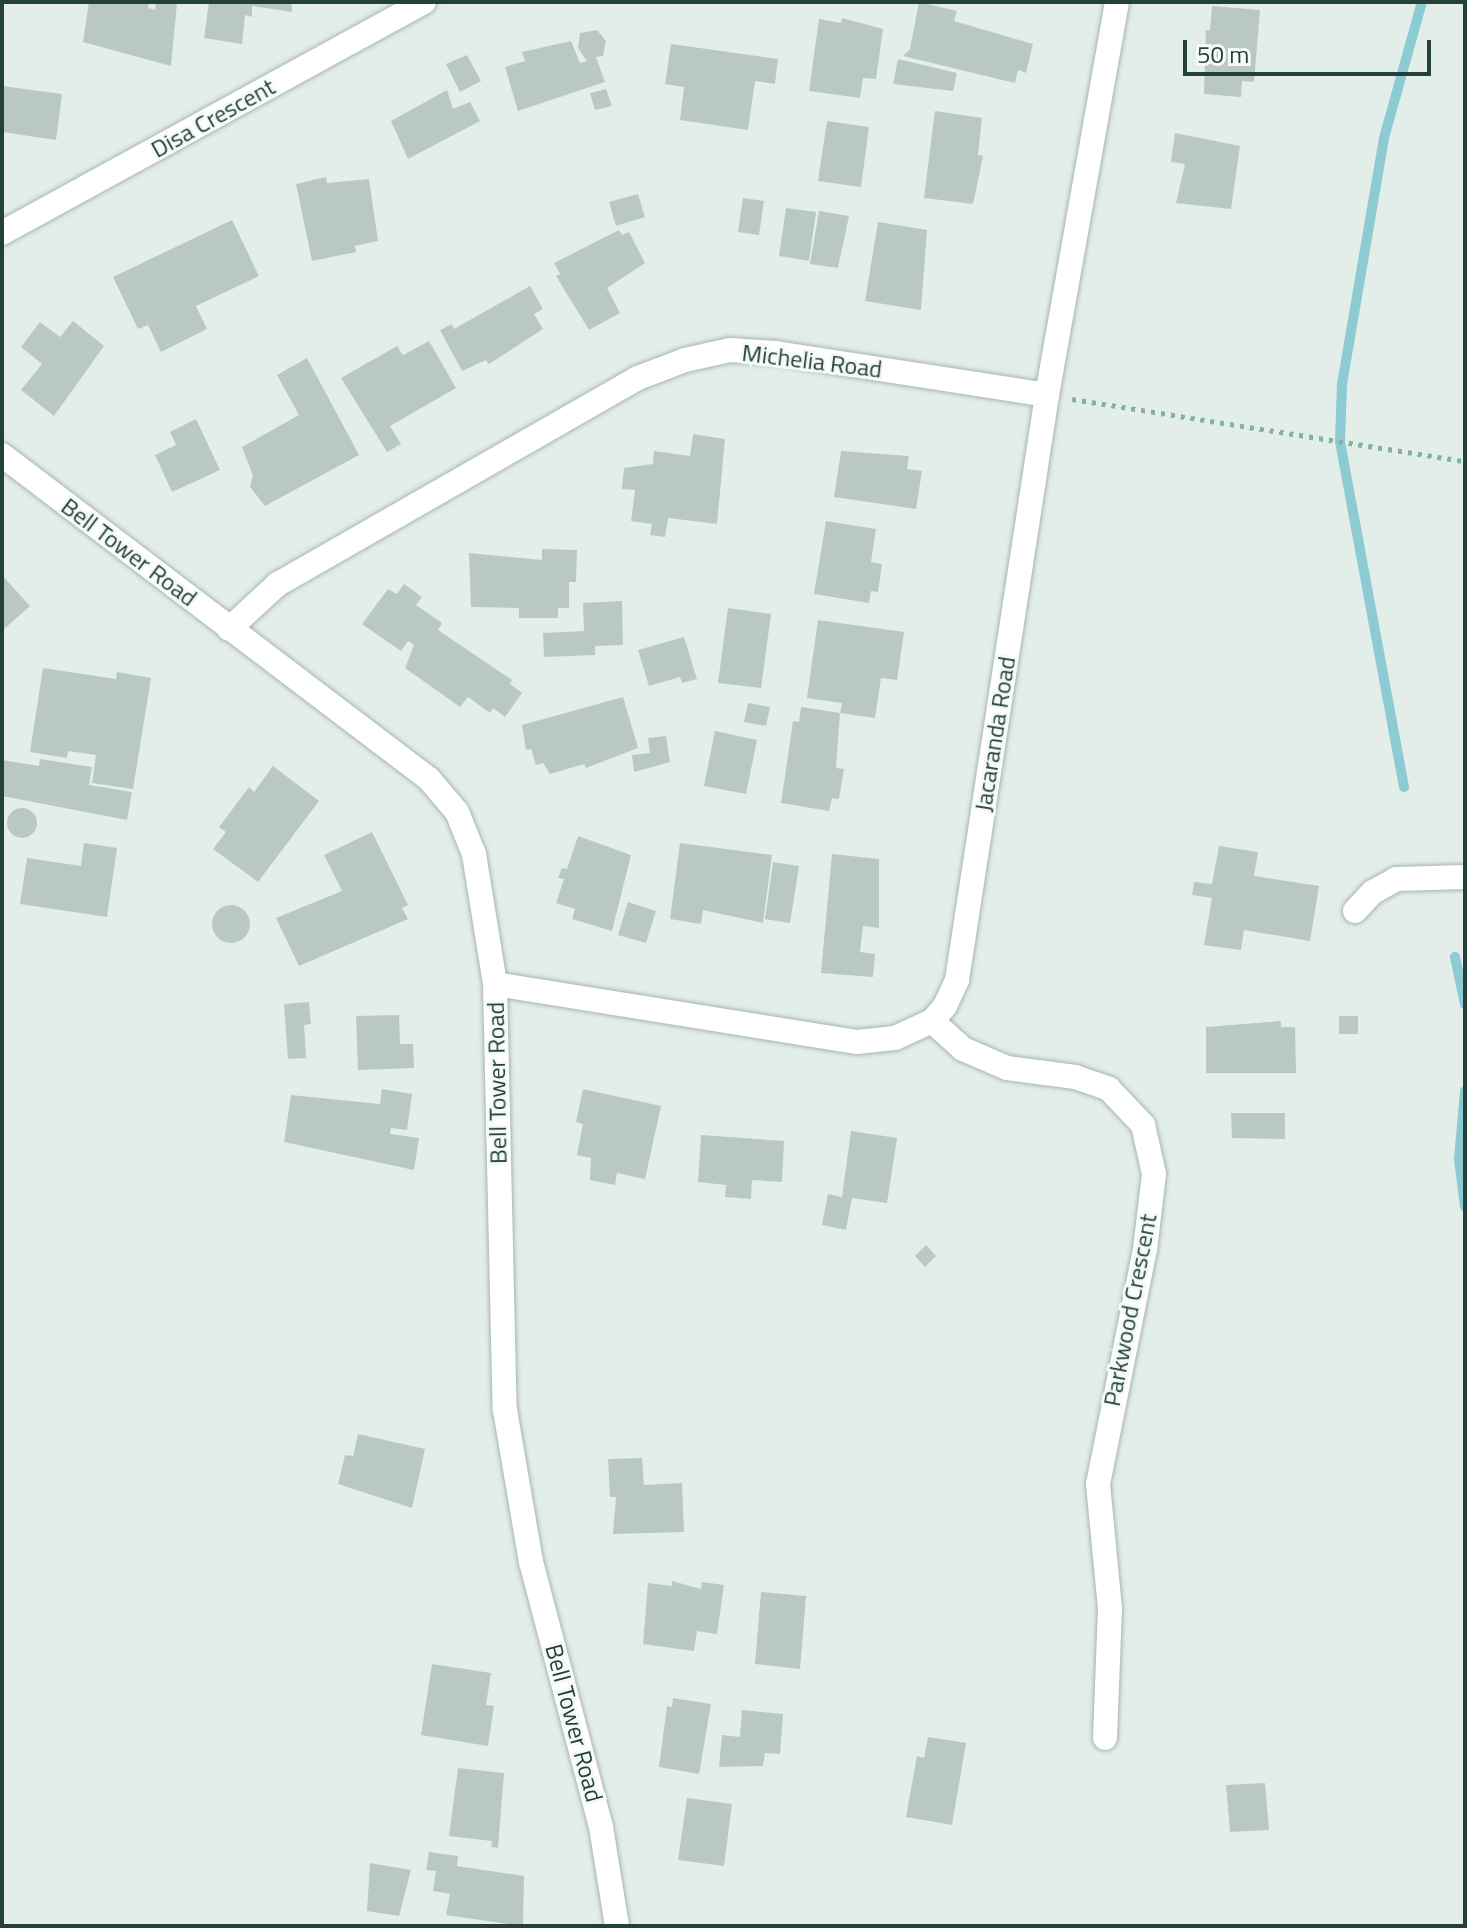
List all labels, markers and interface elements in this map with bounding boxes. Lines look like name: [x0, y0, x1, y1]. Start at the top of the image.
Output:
scale bar: [1187, 24, 1435, 74]
text: 50 m: [1197, 36, 1249, 72]
street label: Disa Crescent: [146, 72, 280, 164]
street label: Michelia Road: [740, 338, 884, 384]
street label: Bell Tower Road: [56, 492, 202, 612]
street label: Jacaranda Road: [969, 654, 1021, 814]
street label: Bell Tower Road: [481, 1002, 513, 1164]
street label: Parkwood Crescent: [1097, 1211, 1163, 1409]
street label: Bell Tower Road: [539, 1641, 609, 1805]

